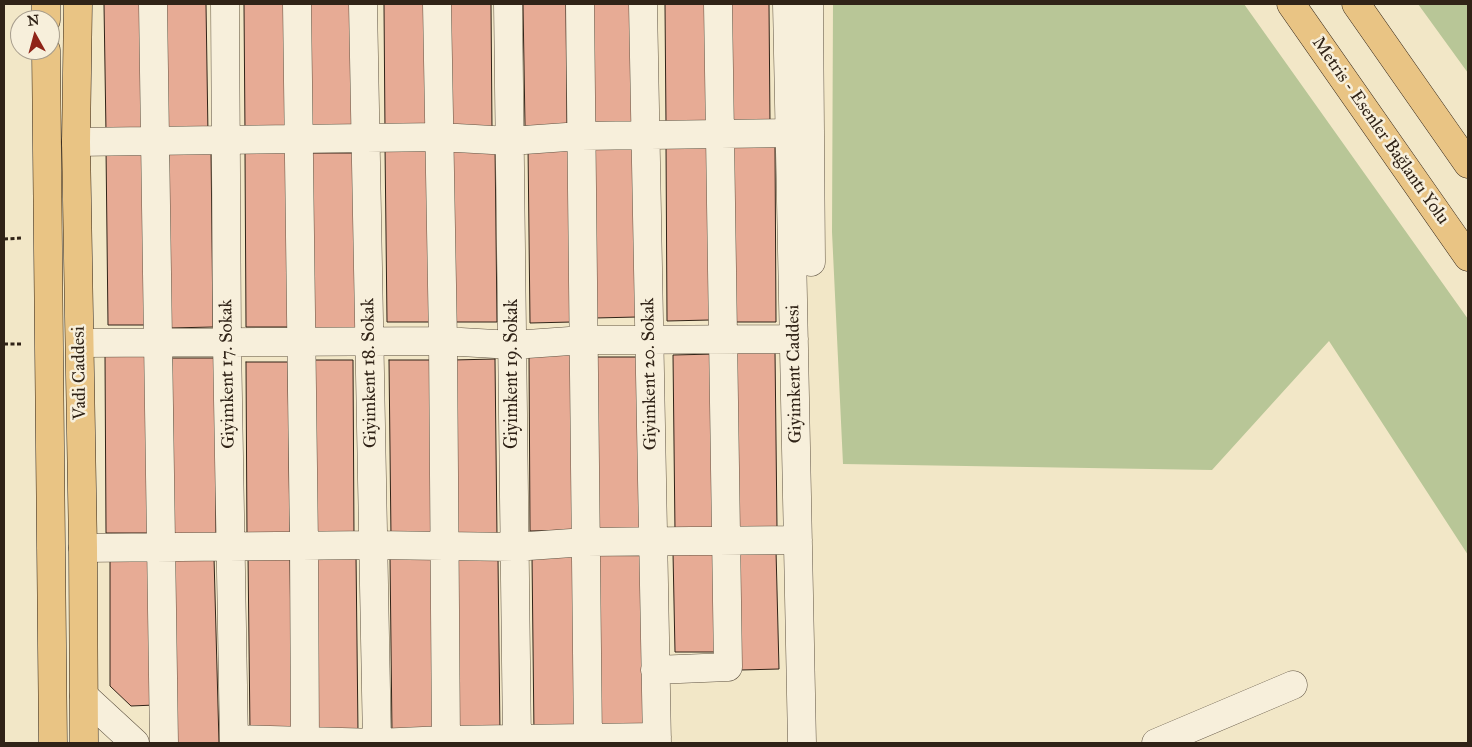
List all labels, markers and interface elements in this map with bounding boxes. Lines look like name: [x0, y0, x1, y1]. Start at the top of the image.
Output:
north arrow: [10, 10, 60, 60]
text: N: [26, 11, 40, 30]
street label: Metris - Esenler Bağlantı Yolu: [1307, 33, 1453, 229]
street label: Giyimkent 20. Sokak: [638, 297, 662, 451]
street label: Giyimkent 18. Sokak: [358, 298, 382, 448]
street label: Giyimkent 17. Sokak: [216, 299, 240, 449]
street label: Giyimkent 19. Sokak: [502, 299, 524, 449]
street label: Giyimkent Caddesi: [783, 304, 807, 444]
street label: Vadi Caddesi: [68, 326, 92, 420]

